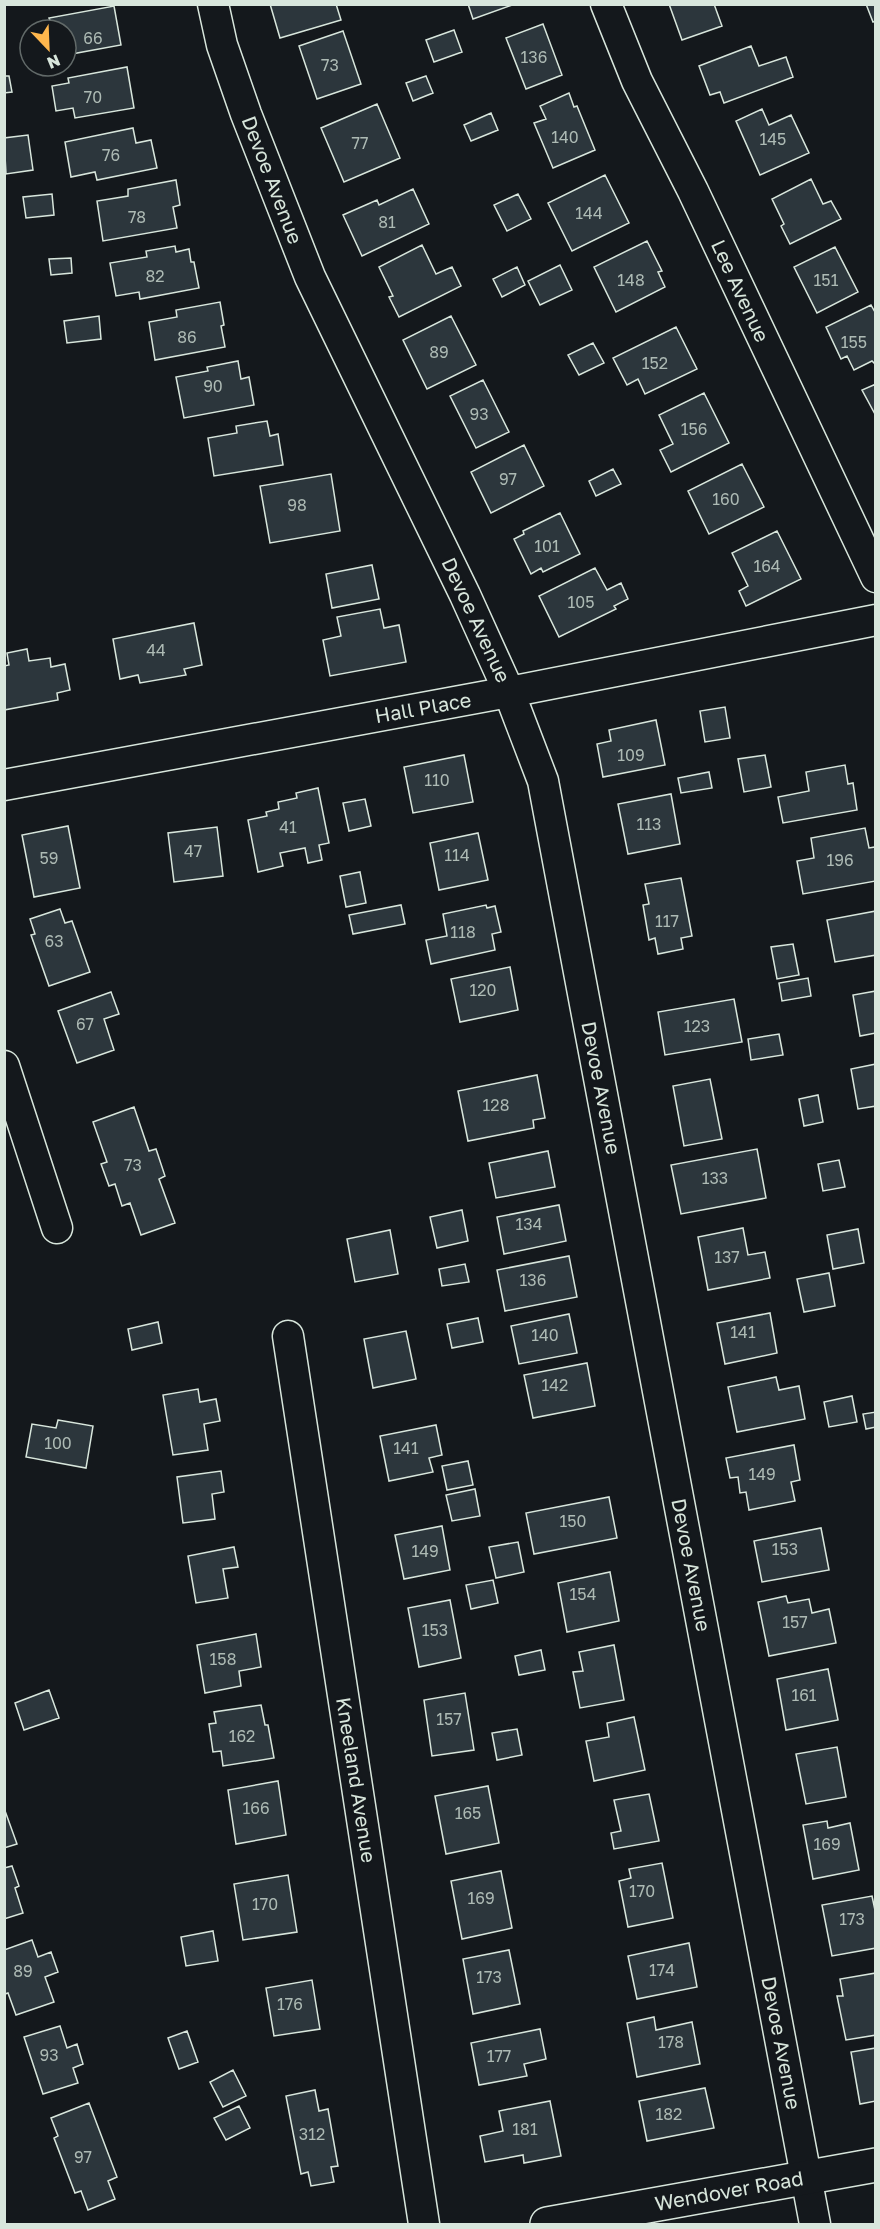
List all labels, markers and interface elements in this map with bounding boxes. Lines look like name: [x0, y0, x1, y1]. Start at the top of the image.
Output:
north arrow: [18, 18, 78, 78]
house number: 66: [83, 28, 103, 48]
house number: 136: [521, 47, 547, 67]
text: N: [44, 50, 63, 73]
house number: 73: [321, 55, 339, 75]
house number: 70: [84, 87, 102, 107]
street label: Devoe Avenue: [238, 112, 308, 247]
house number: 140: [551, 127, 579, 147]
house number: 145: [760, 129, 786, 149]
house number: 77: [352, 133, 368, 153]
house number: 76: [102, 145, 120, 165]
house number: 144: [575, 203, 603, 223]
house number: 78: [128, 207, 146, 227]
house number: 81: [378, 212, 396, 232]
street label: Lee Avenue: [707, 236, 775, 345]
house number: 82: [145, 266, 165, 286]
house number: 148: [617, 270, 645, 290]
house number: 151: [814, 270, 839, 290]
house number: 86: [177, 327, 197, 347]
house number: 155: [841, 332, 867, 352]
house number: 89: [429, 342, 449, 362]
house number: 152: [642, 353, 668, 373]
house number: 90: [203, 376, 223, 396]
house number: 93: [469, 404, 489, 424]
house number: 156: [681, 419, 707, 439]
house number: 97: [499, 469, 517, 489]
house number: 160: [712, 489, 740, 509]
house number: 98: [287, 495, 307, 515]
house number: 101: [534, 536, 560, 556]
street label: Devoe Avenue: [437, 553, 516, 686]
house number: 164: [753, 556, 781, 576]
house number: 105: [568, 592, 594, 612]
house number: 44: [146, 640, 166, 660]
street label: Hall Place: [373, 687, 473, 727]
house number: 109: [617, 745, 645, 765]
house number: 110: [424, 770, 450, 790]
house number: 113: [637, 814, 661, 834]
house number: 41: [279, 817, 297, 837]
house number: 47: [184, 841, 202, 861]
house number: 114: [444, 845, 470, 865]
house number: 59: [40, 848, 58, 868]
house number: 196: [826, 850, 854, 870]
house number: 117: [655, 911, 679, 931]
house number: 118: [450, 922, 476, 942]
house number: 63: [44, 931, 64, 951]
house number: 120: [470, 980, 496, 1000]
house number: 67: [76, 1014, 94, 1034]
house number: 123: [684, 1016, 710, 1036]
street label: Devoe Avenue: [577, 1019, 627, 1156]
house number: 128: [483, 1095, 509, 1115]
house number: 73: [124, 1155, 142, 1175]
house number: 133: [702, 1168, 728, 1188]
house number: 134: [516, 1214, 542, 1234]
house number: 137: [714, 1247, 740, 1267]
house number: 136: [520, 1270, 546, 1290]
house number: 141: [730, 1322, 756, 1342]
house number: 140: [531, 1325, 559, 1345]
house number: 142: [542, 1375, 568, 1395]
house number: 100: [44, 1433, 72, 1453]
house number: 141: [393, 1438, 419, 1458]
house number: 149: [748, 1464, 776, 1484]
street label: Devoe Avenue: [667, 1496, 717, 1633]
house number: 150: [560, 1511, 586, 1531]
house number: 153: [772, 1539, 798, 1559]
house number: 149: [411, 1541, 439, 1561]
house number: 154: [570, 1584, 596, 1604]
house number: 157: [782, 1612, 808, 1632]
house number: 153: [422, 1620, 448, 1640]
house number: 158: [210, 1649, 236, 1669]
house number: 161: [791, 1685, 817, 1705]
street label: Kneeland Avenue: [332, 1695, 382, 1864]
house number: 157: [436, 1709, 462, 1729]
house number: 162: [229, 1726, 255, 1746]
house number: 166: [242, 1798, 270, 1818]
house number: 165: [455, 1803, 481, 1823]
house number: 169: [813, 1834, 841, 1854]
house number: 170: [629, 1881, 655, 1901]
house number: 169: [467, 1888, 495, 1908]
house number: 170: [252, 1894, 278, 1914]
house number: 173: [839, 1909, 865, 1929]
house number: 174: [649, 1960, 675, 1980]
house number: 89: [13, 1961, 33, 1981]
house number: 173: [476, 1967, 502, 1987]
street label: Devoe Avenue: [757, 1974, 807, 2111]
house number: 176: [277, 1994, 303, 2014]
house number: 178: [658, 2032, 684, 2052]
house number: 93: [39, 2045, 59, 2065]
house number: 177: [487, 2046, 511, 2066]
house number: 182: [656, 2104, 682, 2124]
house number: 181: [512, 2119, 538, 2139]
house number: 312: [299, 2124, 325, 2144]
house number: 97: [74, 2147, 92, 2167]
street label: Wendover Road: [653, 2165, 805, 2215]

